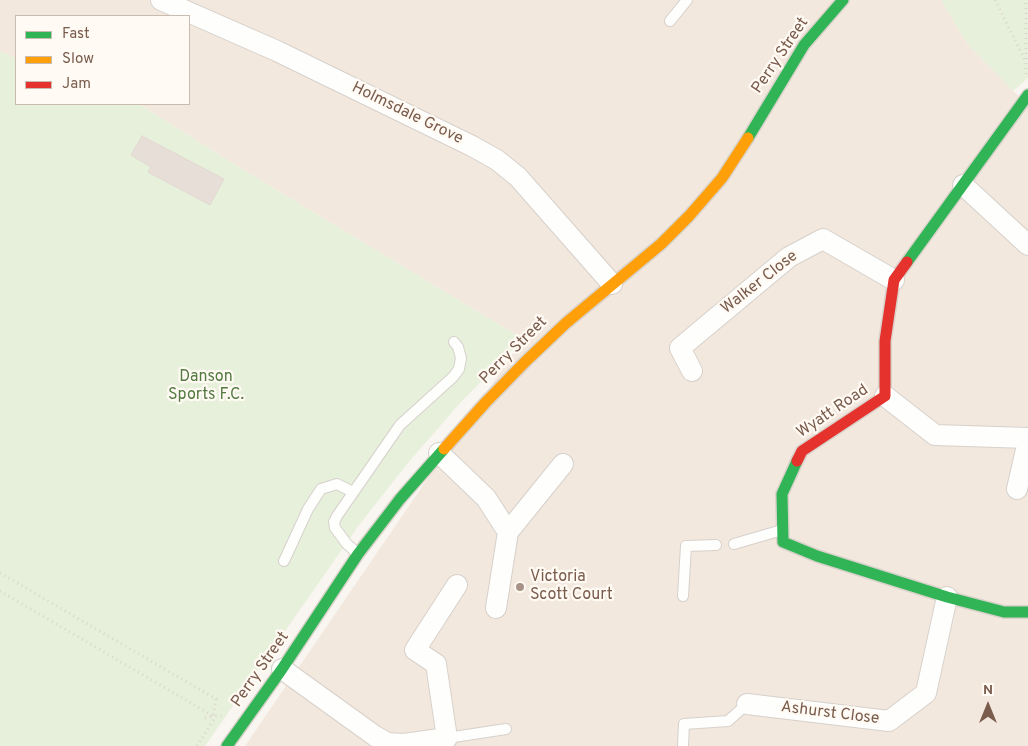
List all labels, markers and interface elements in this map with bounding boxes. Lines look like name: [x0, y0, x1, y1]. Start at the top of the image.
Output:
street label: Perry Street: [749, 14, 813, 98]
legend: [15, 15, 190, 105]
text: Fast: [62, 25, 90, 44]
text: Slow: [62, 50, 94, 69]
text: Jam: [62, 75, 91, 94]
street label: Holmsdale Grove: [348, 79, 466, 149]
street label: Walker Close: [718, 247, 802, 319]
street label: Perry Street: [476, 313, 552, 389]
park label: Danson Sports F.C.: [168, 368, 244, 406]
street label: Wyatt Road: [794, 381, 872, 443]
place label: Victoria Scott Court: [530, 568, 613, 606]
marker: Victoria Scott Court: [514, 581, 526, 593]
street label: Perry Street: [228, 629, 294, 711]
north arrow: [963, 681, 1013, 731]
text: N: [983, 682, 993, 699]
street label: Ashurst Close: [780, 698, 880, 730]

